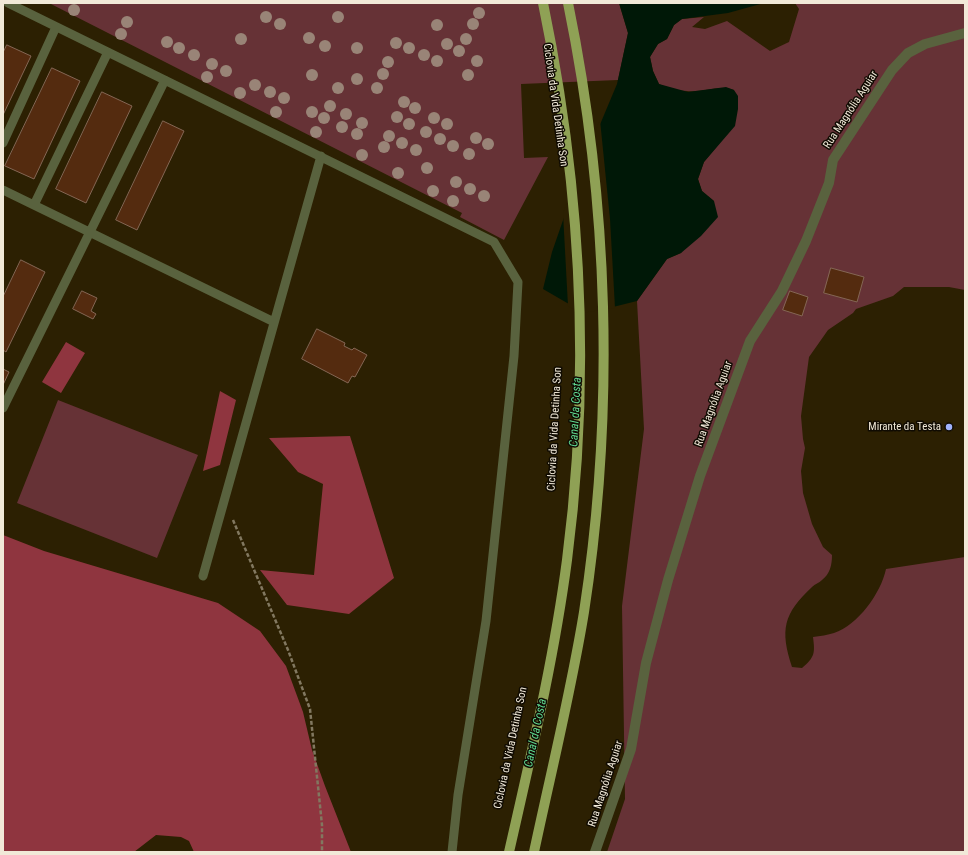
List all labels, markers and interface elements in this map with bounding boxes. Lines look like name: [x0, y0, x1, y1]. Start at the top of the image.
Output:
street label: Ciclovia da Vida Detinha Son: [540, 43, 570, 167]
street label: Rua Magnólia Aguiar: [821, 69, 881, 151]
street label: Rua Magnólia Aguiar: [692, 360, 736, 448]
street label: Ciclovia da Vida Detinha Son: [545, 367, 565, 491]
water label: Canal da Costa: [567, 377, 585, 447]
place label: Mirante da Testa: [868, 420, 941, 434]
marker: Mirante da Testa: [944, 422, 954, 432]
street label: Ciclovia da Vida Detinha Son: [492, 686, 530, 810]
water label: Canal da Costa: [522, 697, 550, 769]
street label: Rua Magnólia Aguiar: [586, 739, 626, 829]

